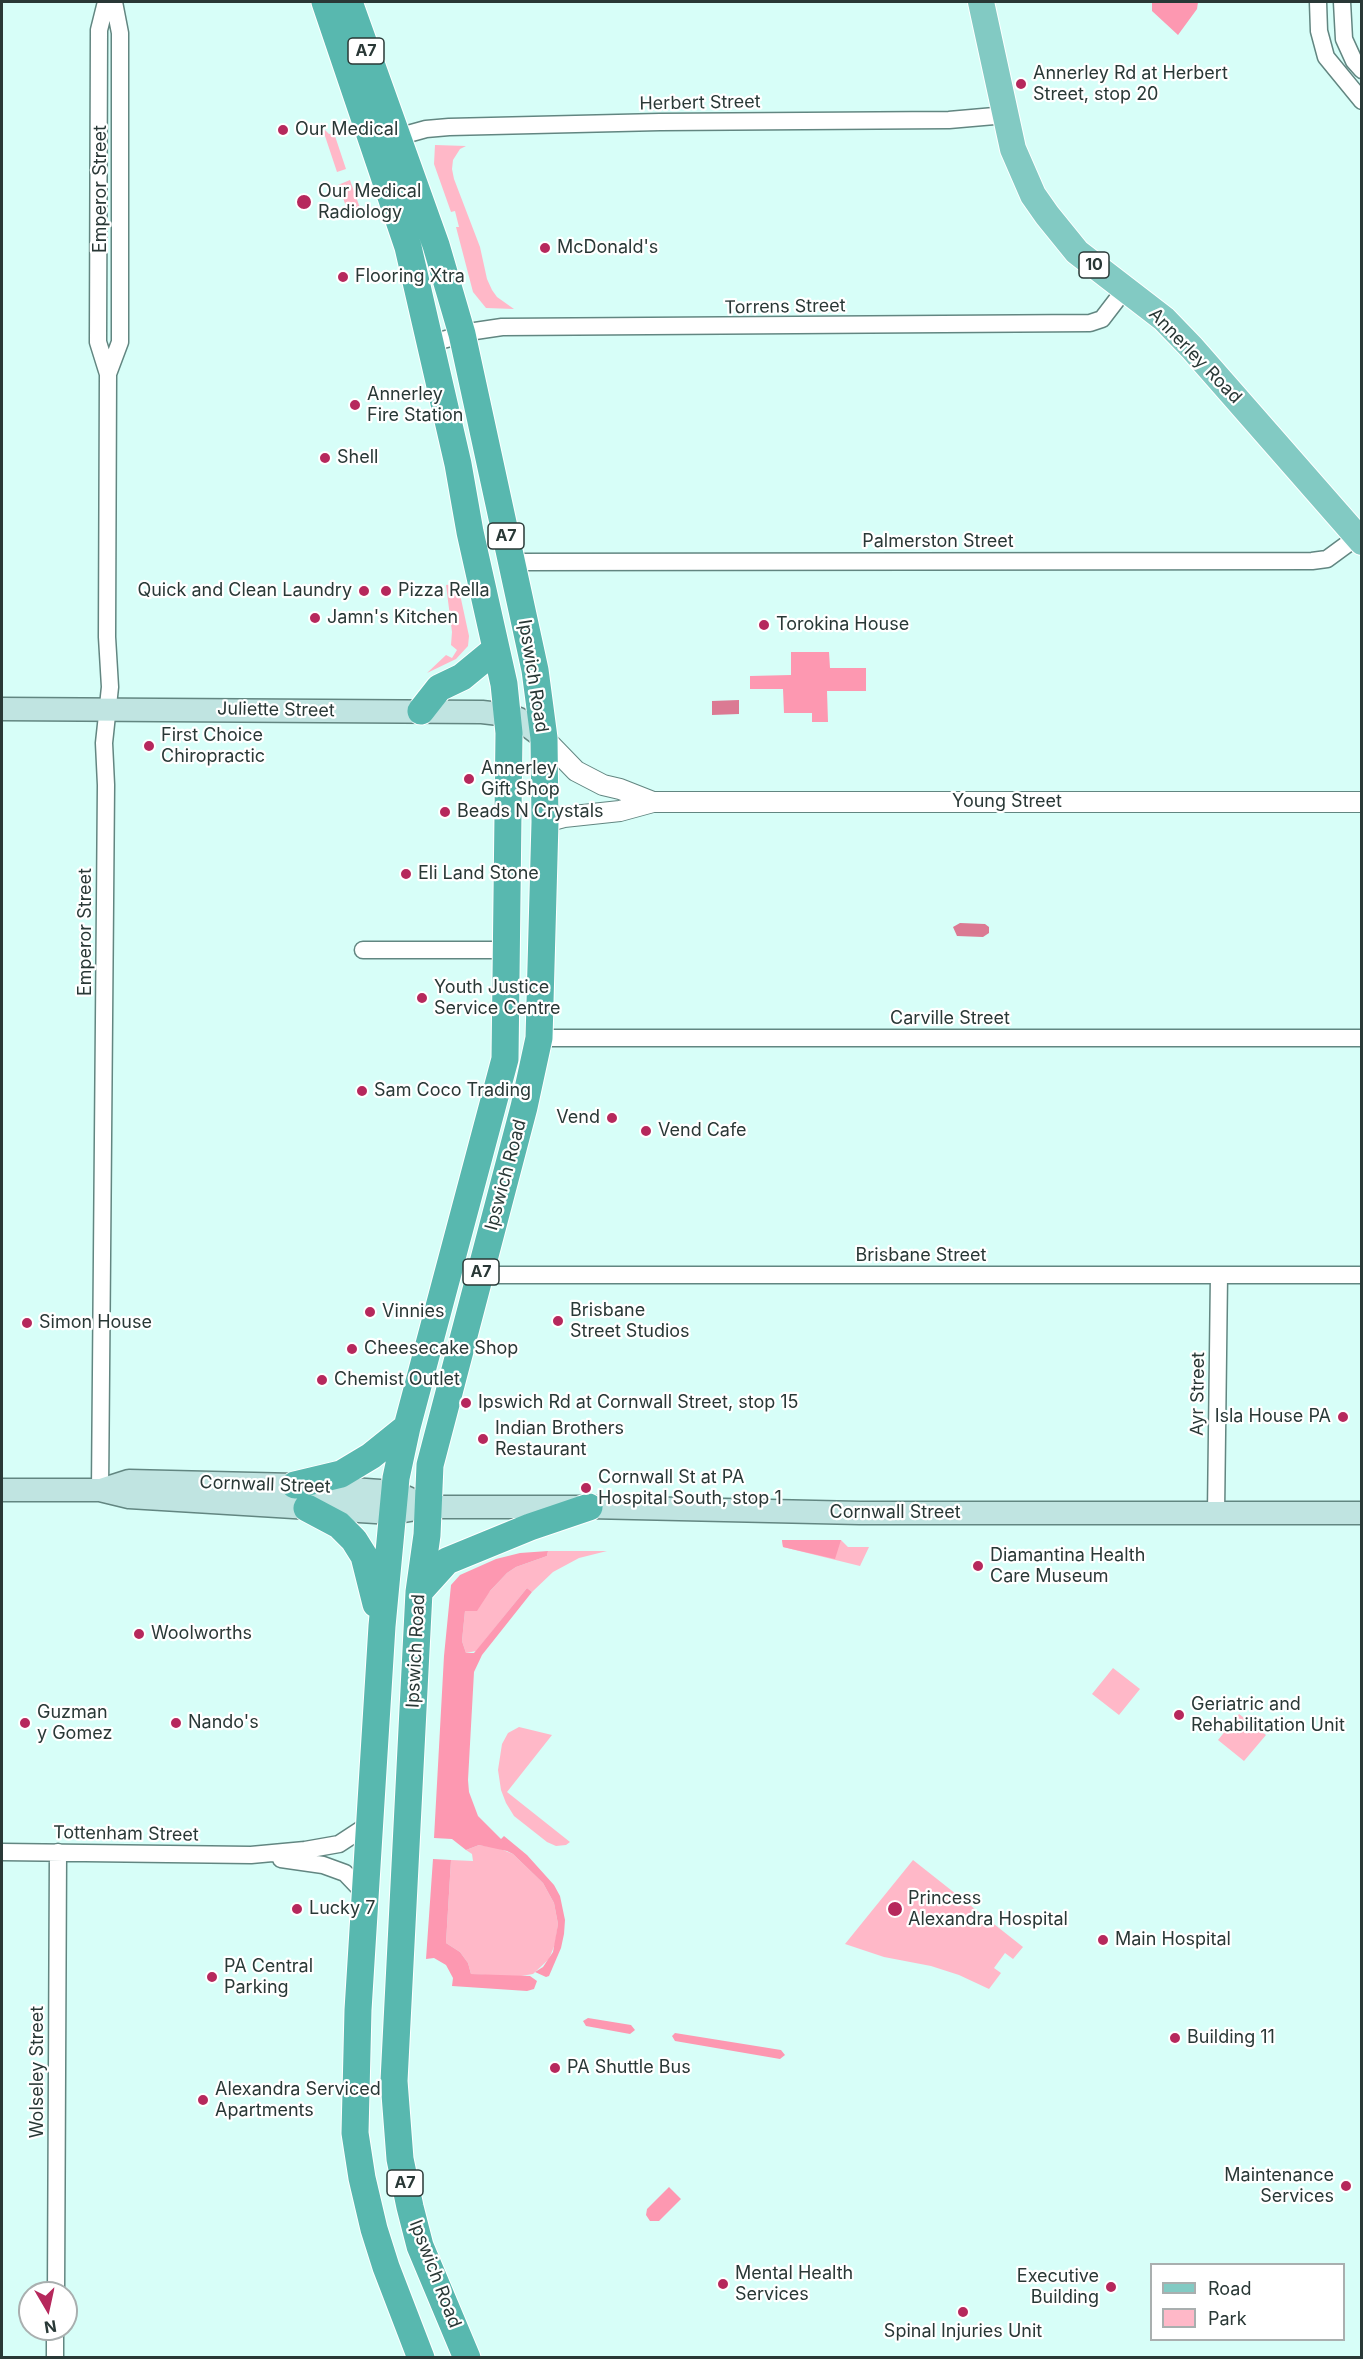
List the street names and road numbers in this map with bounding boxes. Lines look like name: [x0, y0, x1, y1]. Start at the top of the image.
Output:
road number: A7: [348, 38, 384, 64]
street label: Herbert Street: [639, 91, 761, 115]
street label: Emperor Street: [90, 125, 112, 253]
road number: 10: [1079, 252, 1109, 278]
street label: Torrens Street: [724, 295, 846, 319]
street label: Annerley Road: [1144, 304, 1246, 408]
road number: A7: [488, 523, 524, 549]
street label: Palmerston Street: [862, 531, 1014, 553]
street label: Ipswich Road: [513, 618, 553, 734]
street label: Juliette Street: [217, 698, 335, 722]
street label: Young Street: [952, 791, 1062, 813]
street label: Emperor Street: [75, 868, 97, 996]
street label: Carville Street: [890, 1008, 1010, 1030]
street label: Ipswich Road: [481, 1117, 531, 1233]
street label: Brisbane Street: [856, 1245, 986, 1267]
road number: A7: [463, 1259, 499, 1285]
street label: Ayr Street: [1186, 1352, 1210, 1436]
street label: Cornwall Street: [199, 1472, 331, 1498]
street label: Cornwall Street: [829, 1502, 961, 1524]
street label: Ipswich Road: [402, 1594, 430, 1708]
street label: Tottenham Street: [53, 1822, 199, 1846]
street label: Wolseley Street: [27, 2006, 49, 2138]
road number: A7: [387, 2170, 423, 2196]
street label: Ipswich Road: [405, 2217, 465, 2331]

